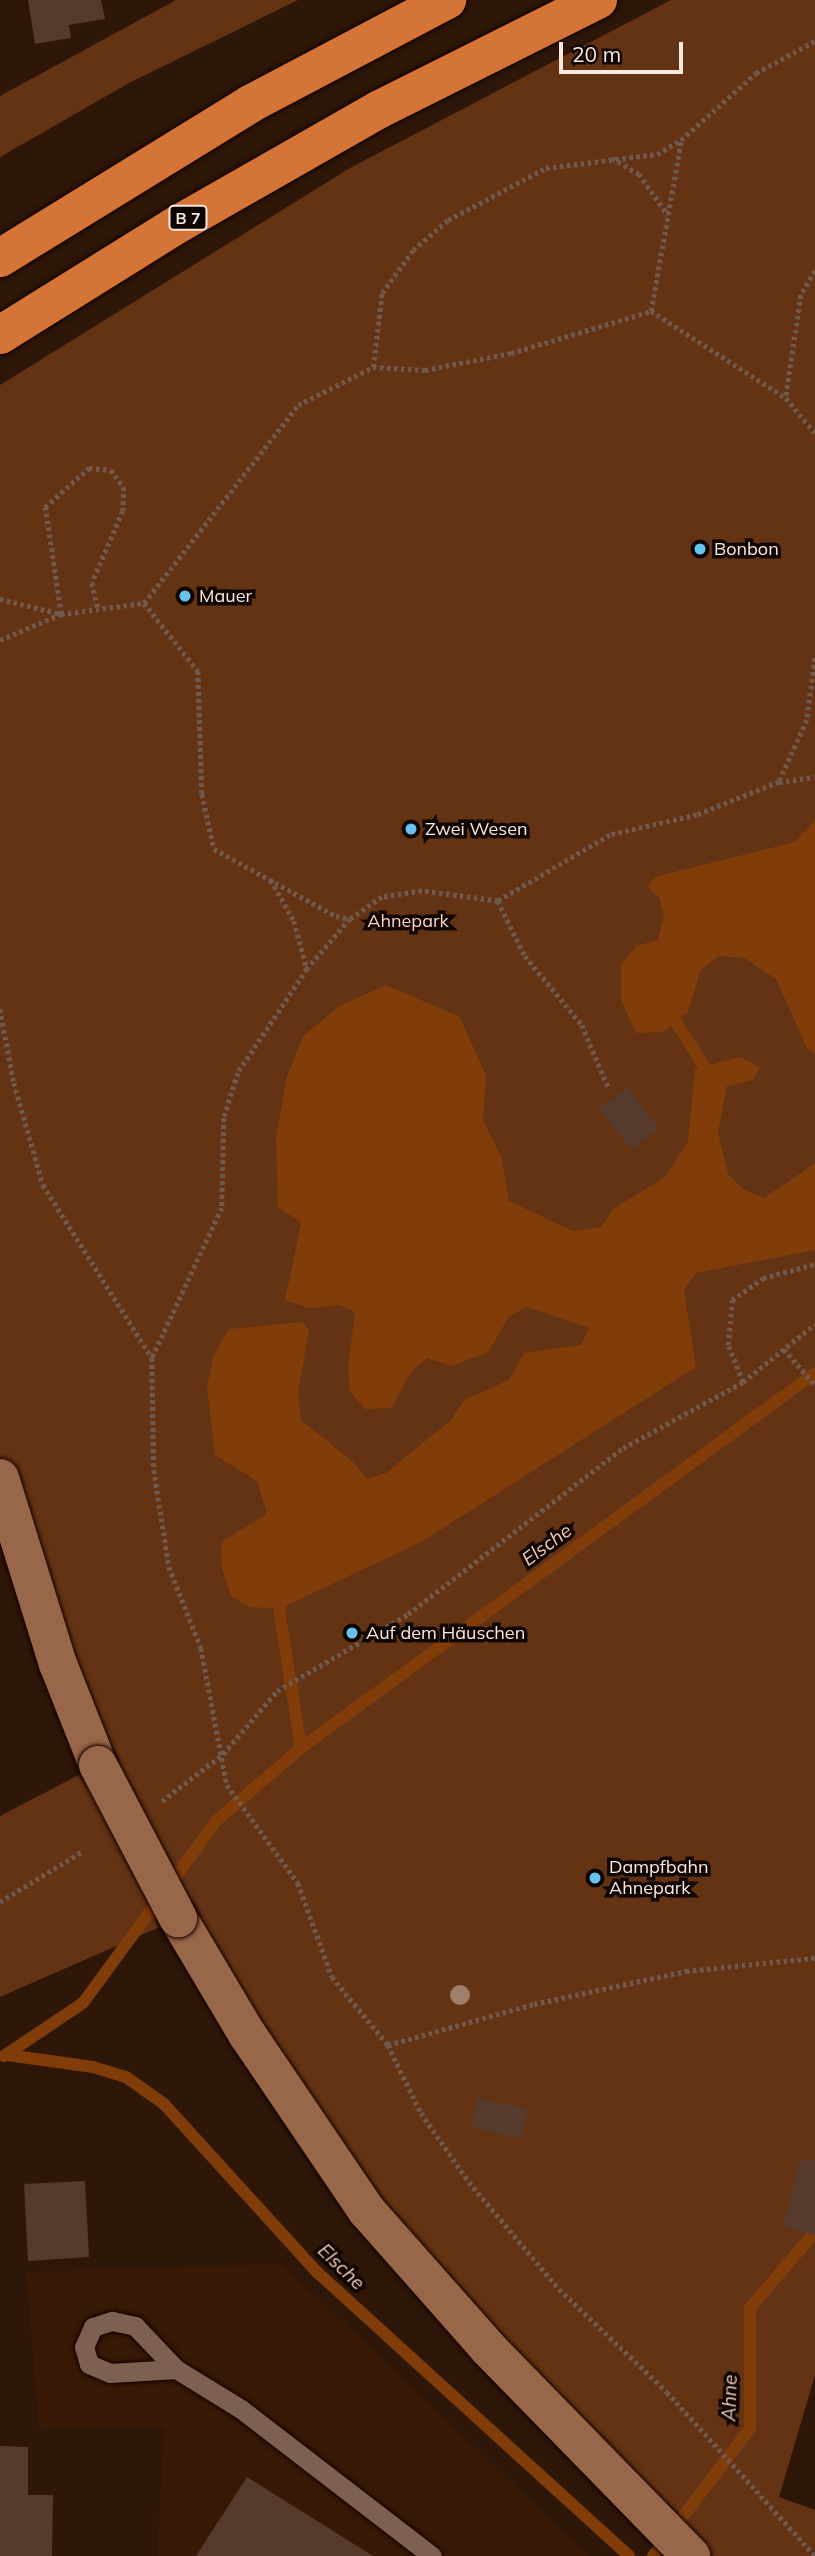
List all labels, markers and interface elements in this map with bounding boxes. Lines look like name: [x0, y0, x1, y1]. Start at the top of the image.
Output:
scale bar: [563, 28, 687, 72]
text: 20 m: [572, 41, 621, 67]
road number: B 7: [167, 206, 209, 230]
place label: Bonbon: [714, 538, 779, 560]
marker: Bonbon: [692, 541, 708, 557]
place label: Mauer: [199, 585, 252, 607]
marker: Mauer: [177, 588, 193, 604]
place label: Zwei Wesen: [425, 818, 528, 840]
marker: Zwei Wesen: [403, 821, 419, 837]
park label: Ahnepark: [367, 910, 449, 932]
water label: Elsche: [518, 1519, 576, 1571]
place label: Auf dem Häuschen: [366, 1622, 525, 1644]
marker: Auf dem Häuschen: [344, 1625, 360, 1641]
place label: Dampfbahn Ahnepark: [609, 1857, 709, 1899]
marker: Dampfbahn Ahnepark: [587, 1870, 603, 1886]
water label: Elsche: [313, 2239, 369, 2295]
water label: Ahne: [718, 2374, 742, 2422]

